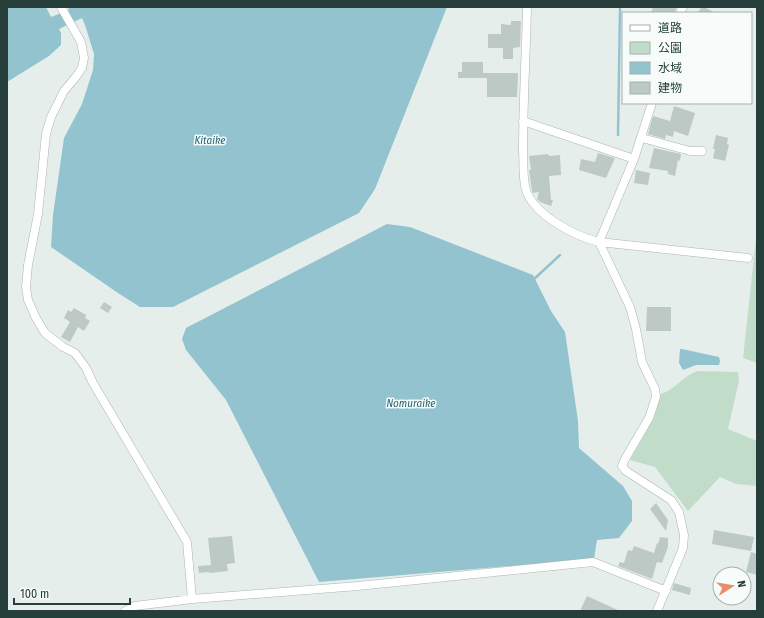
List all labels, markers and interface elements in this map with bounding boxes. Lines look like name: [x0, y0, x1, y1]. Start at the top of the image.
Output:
legend: [622, 12, 752, 104]
text: 道路: [658, 21, 682, 35]
text: 公園: [658, 41, 682, 55]
text: 水域: [658, 61, 682, 75]
text: 建物: [658, 81, 682, 95]
water label: Kitaike: [194, 134, 226, 147]
water label: Nomuraike: [386, 397, 436, 410]
north arrow: [712, 566, 752, 606]
text: N: [734, 579, 748, 589]
scale bar: [14, 580, 130, 606]
text: 100 m: [20, 587, 49, 601]

